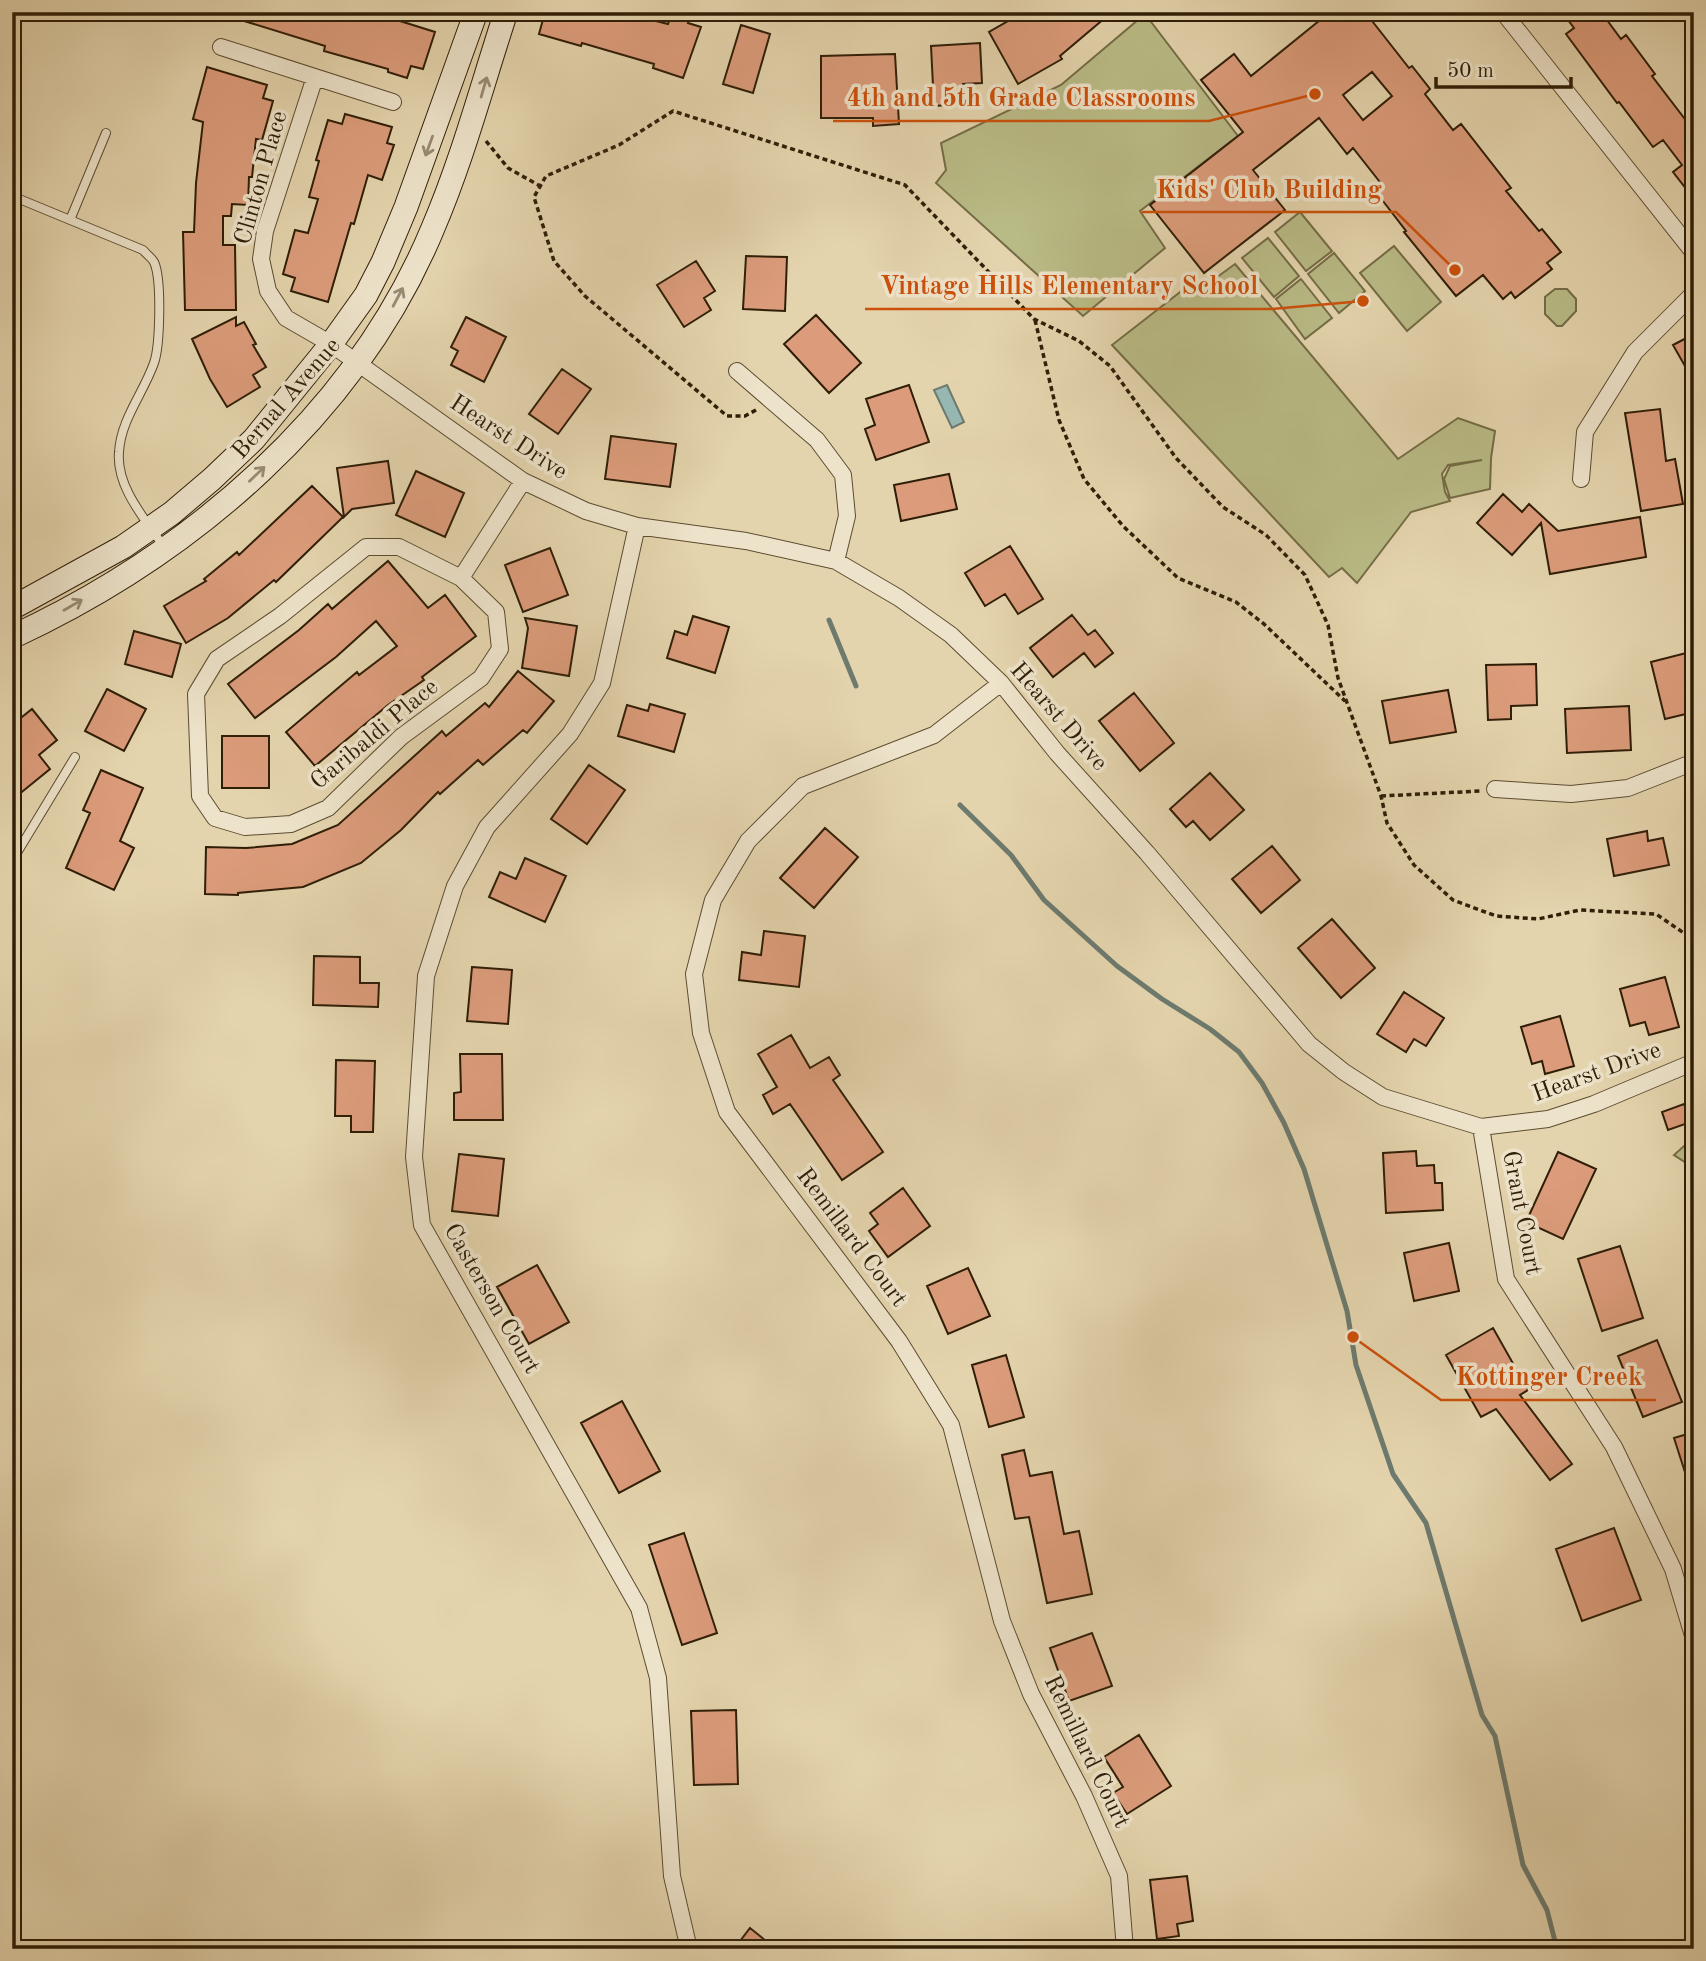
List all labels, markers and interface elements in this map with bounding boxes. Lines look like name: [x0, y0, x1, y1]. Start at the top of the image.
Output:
scale bar: [1436, 46, 1571, 90]
text: 50 m: [1447, 61, 1494, 82]
callout: 4th and 5th Grade Classrooms: [833, 74, 1209, 121]
one-way arrow: [478, 76, 491, 98]
text: 4th and 5th Grade Classrooms: [847, 86, 1195, 112]
street label: Clinton Place: [231, 108, 293, 248]
one-way arrow: [421, 134, 434, 156]
callout: Kids' Club Building: [1142, 165, 1396, 212]
text: Kids' Club Building: [1156, 178, 1383, 204]
callout: Vintage Hills Elementary School: [865, 262, 1272, 309]
text: Vintage Hills Elementary School: [880, 274, 1258, 300]
one-way arrow: [392, 287, 406, 308]
street label: Bernal Avenue: [228, 334, 346, 464]
street label: Hearst Drive: [445, 391, 571, 485]
one-way arrow: [248, 466, 265, 483]
one-way arrow: [62, 598, 82, 612]
street label: Hearst Drive: [1005, 658, 1111, 776]
street label: Garibaldi Place: [307, 675, 443, 795]
street label: Hearst Drive: [1530, 1039, 1664, 1107]
street label: Grant Court: [1497, 1149, 1545, 1277]
street label: Remillard Court: [791, 1164, 911, 1312]
street label: Casterson Court: [438, 1220, 544, 1378]
callout: Kottinger Creek: [1441, 1353, 1656, 1400]
text: Kottinger Creek: [1456, 1365, 1643, 1391]
street label: Remillard Court: [1039, 1672, 1133, 1832]

